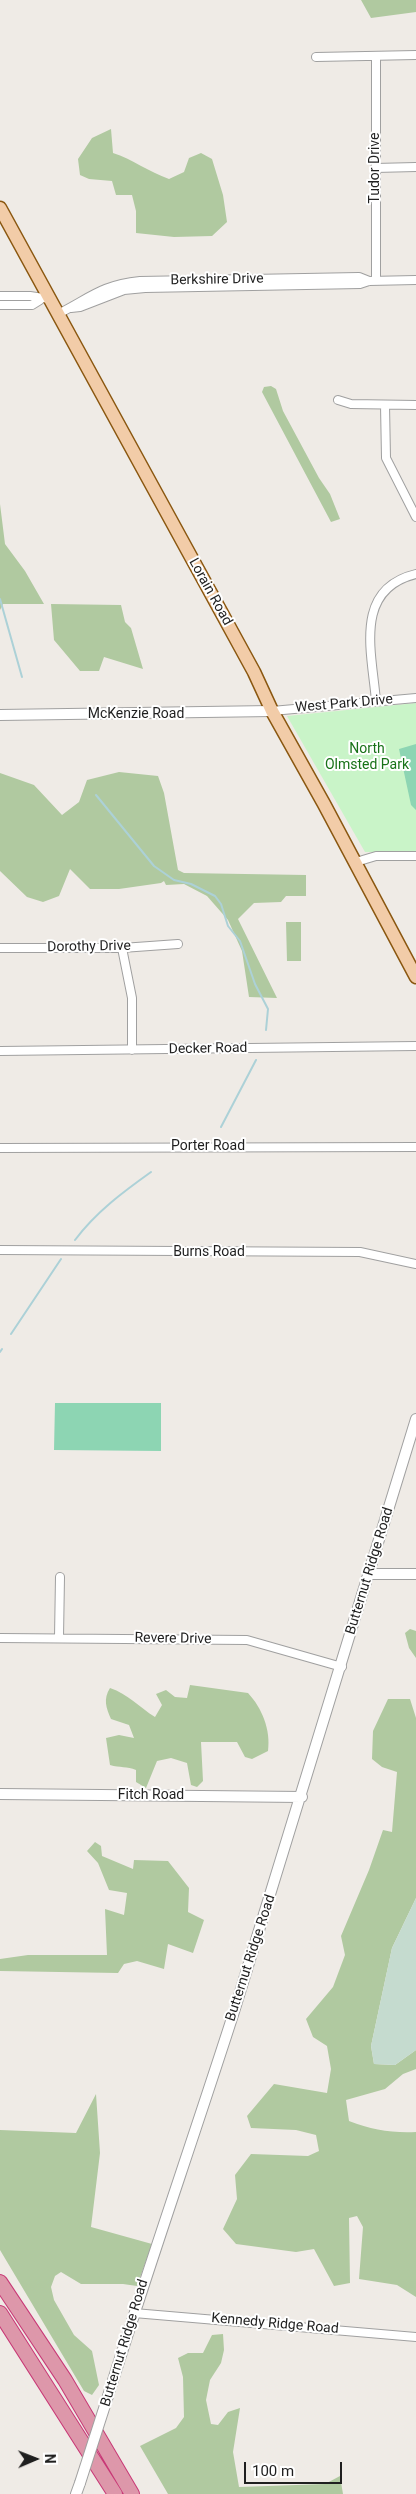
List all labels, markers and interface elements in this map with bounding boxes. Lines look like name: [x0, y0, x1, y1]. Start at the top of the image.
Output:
street label: Tudor Drive: [367, 133, 383, 203]
street label: Berkshire Drive: [170, 271, 264, 289]
street label: Lorain Road: [185, 555, 235, 629]
street label: West Park Drive: [294, 691, 394, 717]
street label: McKenzie Road: [88, 706, 184, 722]
park label: North Olmsted Park: [325, 741, 409, 774]
street label: Dorothy Drive: [47, 938, 131, 956]
street label: Decker Road: [169, 1040, 247, 1058]
street label: Porter Road: [171, 1138, 245, 1154]
street label: Burns Road: [173, 1244, 245, 1260]
street label: Butternut Ridge Road: [343, 1505, 397, 1637]
street label: Revere Drive: [134, 1630, 212, 1648]
street label: Fitch Road: [118, 1787, 184, 1803]
street label: Butternut Ridge Road: [223, 1893, 279, 2023]
street label: Butternut Ridge Road: [98, 2277, 152, 2409]
street label: Kennedy Ridge Road: [211, 2310, 339, 2338]
north arrow: [10, 2434, 60, 2484]
scale bar: [246, 2452, 344, 2484]
text: N: [42, 2454, 58, 2464]
text: 100 m: [252, 2462, 294, 2480]

